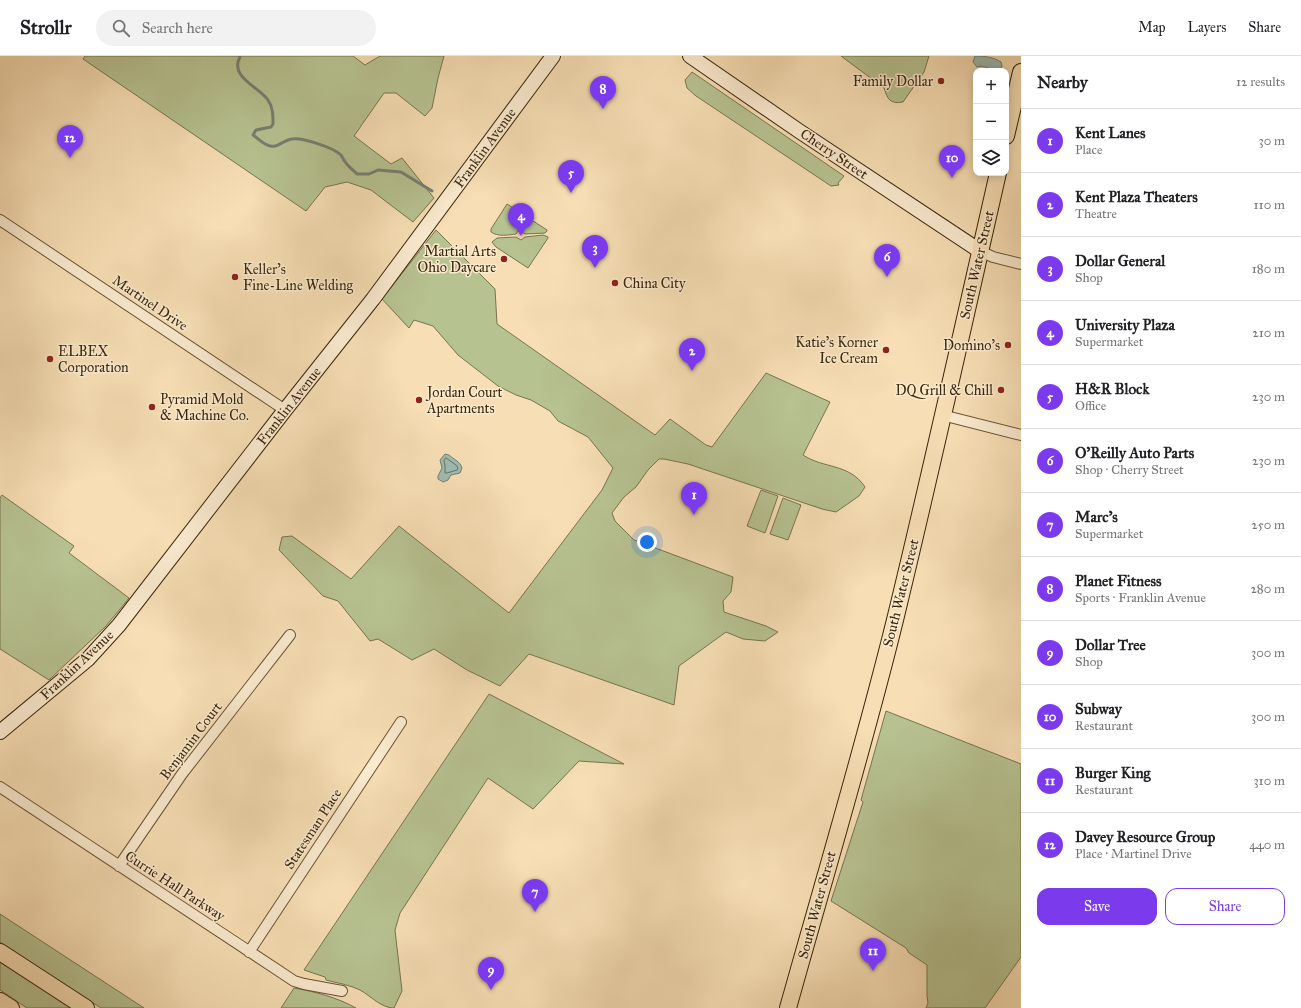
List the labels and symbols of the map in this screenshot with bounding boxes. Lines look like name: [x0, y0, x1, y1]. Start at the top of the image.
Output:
place label: Family Dollar: [853, 73, 934, 90]
pin: 8: [590, 76, 616, 109]
marker: Family Dollar: [936, 76, 946, 86]
street label: Franklin Avenue: [450, 105, 520, 191]
pin: 12: [57, 125, 83, 158]
street label: Cherry Street: [797, 125, 871, 183]
pin: 10: [939, 145, 965, 178]
pin: 5: [558, 160, 584, 193]
pin: 4: [508, 203, 534, 236]
street label: South Water Street: [956, 209, 998, 321]
pin: 3: [582, 235, 608, 268]
place label: Martial Arts Ohio Daycare: [418, 243, 496, 276]
pin: 6: [874, 244, 900, 277]
marker: Martial Arts Ohio Daycare: [499, 254, 509, 264]
place label: Keller’s Fine-Line Welding: [243, 261, 354, 294]
street label: Martinel Drive: [109, 272, 191, 334]
marker: Keller’s Fine-Line Welding: [230, 272, 240, 282]
place label: China City: [623, 275, 686, 292]
marker: China City: [610, 278, 620, 288]
place label: Katie's Korner Ice Cream: [795, 334, 879, 367]
place label: Domino's: [943, 337, 1000, 354]
pin: 2: [679, 338, 705, 371]
marker: Domino's: [1003, 340, 1013, 350]
place label: ELBEX Corporation: [58, 343, 129, 376]
marker: Katie's Korner Ice Cream: [881, 345, 891, 355]
marker: ELBEX Corporation: [45, 354, 55, 364]
street label: Franklin Avenue: [253, 363, 325, 448]
place label: DQ Grill & Chill: [895, 382, 993, 399]
place label: Jordan Court Apartments: [425, 384, 503, 417]
marker: DQ Grill & Chill: [996, 385, 1006, 395]
place label: Pyramid Mold & Machine Co.: [160, 391, 249, 424]
marker: Jordan Court Apartments: [414, 395, 424, 405]
marker: Pyramid Mold & Machine Co.: [147, 402, 157, 412]
pin: 1: [681, 482, 707, 515]
your location: [637, 532, 657, 552]
street label: South Water Street: [879, 537, 923, 649]
street label: Franklin Avenue: [37, 627, 117, 703]
street label: Benjamin Court: [156, 699, 226, 783]
street label: Statesman Place: [281, 785, 345, 872]
street label: Currie Hall Parkway: [122, 847, 228, 925]
street label: South Water Street: [794, 849, 840, 961]
pin: 7: [522, 879, 548, 912]
pin: 11: [860, 938, 886, 971]
pin: 9: [478, 957, 504, 990]

